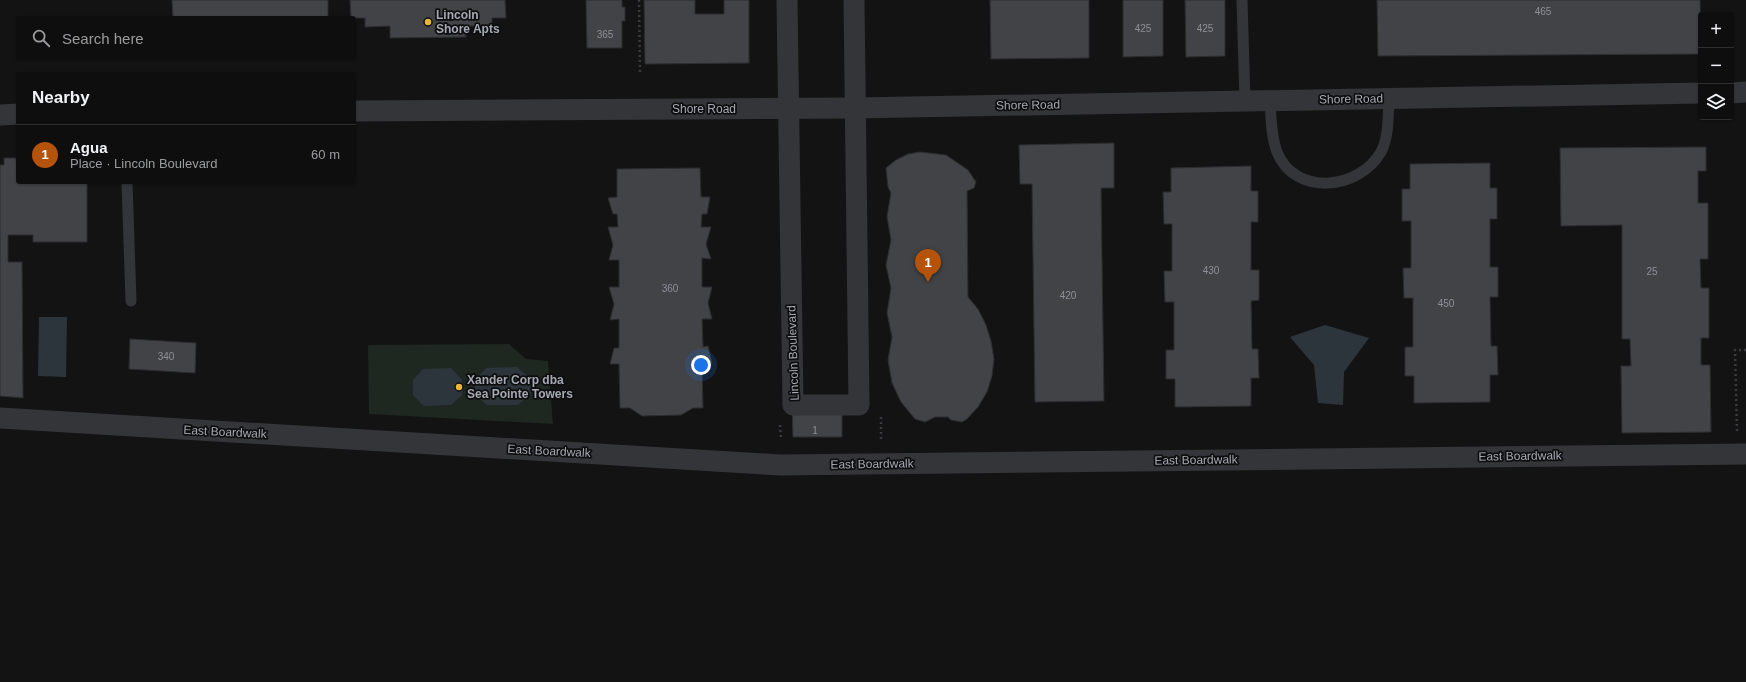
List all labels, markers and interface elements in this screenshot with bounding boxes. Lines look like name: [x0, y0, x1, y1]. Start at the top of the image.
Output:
house number: 465: [1535, 6, 1552, 17]
place label: Lincoln Shore Apts: [436, 8, 500, 36]
map controls: [1698, 12, 1734, 120]
button: +: [1698, 12, 1734, 48]
search box: [16, 16, 356, 60]
marker: Lincoln Shore Apts: [423, 17, 433, 27]
house number: 425: [1135, 23, 1152, 34]
house number: 425: [1197, 23, 1214, 34]
icon: search: [30, 27, 52, 49]
house number: 365: [597, 29, 614, 40]
text: Search here: [62, 30, 144, 47]
button: −: [1698, 48, 1734, 84]
button: layers: [1698, 84, 1734, 120]
text: Nearby: [32, 88, 90, 107]
street label: Shore Road: [1319, 91, 1383, 107]
street label: Shore Road: [996, 97, 1060, 113]
street label: Shore Road: [672, 102, 736, 116]
text: Agua: [70, 139, 108, 156]
text: 1: [41, 147, 49, 162]
text: 60 m: [311, 147, 340, 162]
text: Place · Lincoln Boulevard: [70, 156, 217, 171]
pin: 1: [915, 249, 941, 282]
house number: 430: [1203, 265, 1220, 276]
house number: 25: [1646, 266, 1658, 277]
house number: 360: [662, 283, 679, 294]
house number: 420: [1060, 290, 1077, 301]
house number: 450: [1438, 298, 1455, 309]
street label: Lincoln Boulevard: [784, 305, 802, 401]
house number: 340: [158, 351, 175, 362]
your location: [691, 355, 711, 375]
place label: Xander Corp dba Sea Pointe Towers: [467, 373, 573, 401]
marker: Xander Corp dba Sea Pointe Towers: [454, 382, 464, 392]
street label: East Boardwalk: [183, 423, 268, 441]
house number: 1: [812, 425, 818, 436]
street label: East Boardwalk: [507, 442, 592, 460]
street label: East Boardwalk: [1478, 448, 1563, 464]
street label: East Boardwalk: [1154, 452, 1239, 468]
street label: East Boardwalk: [830, 456, 915, 472]

